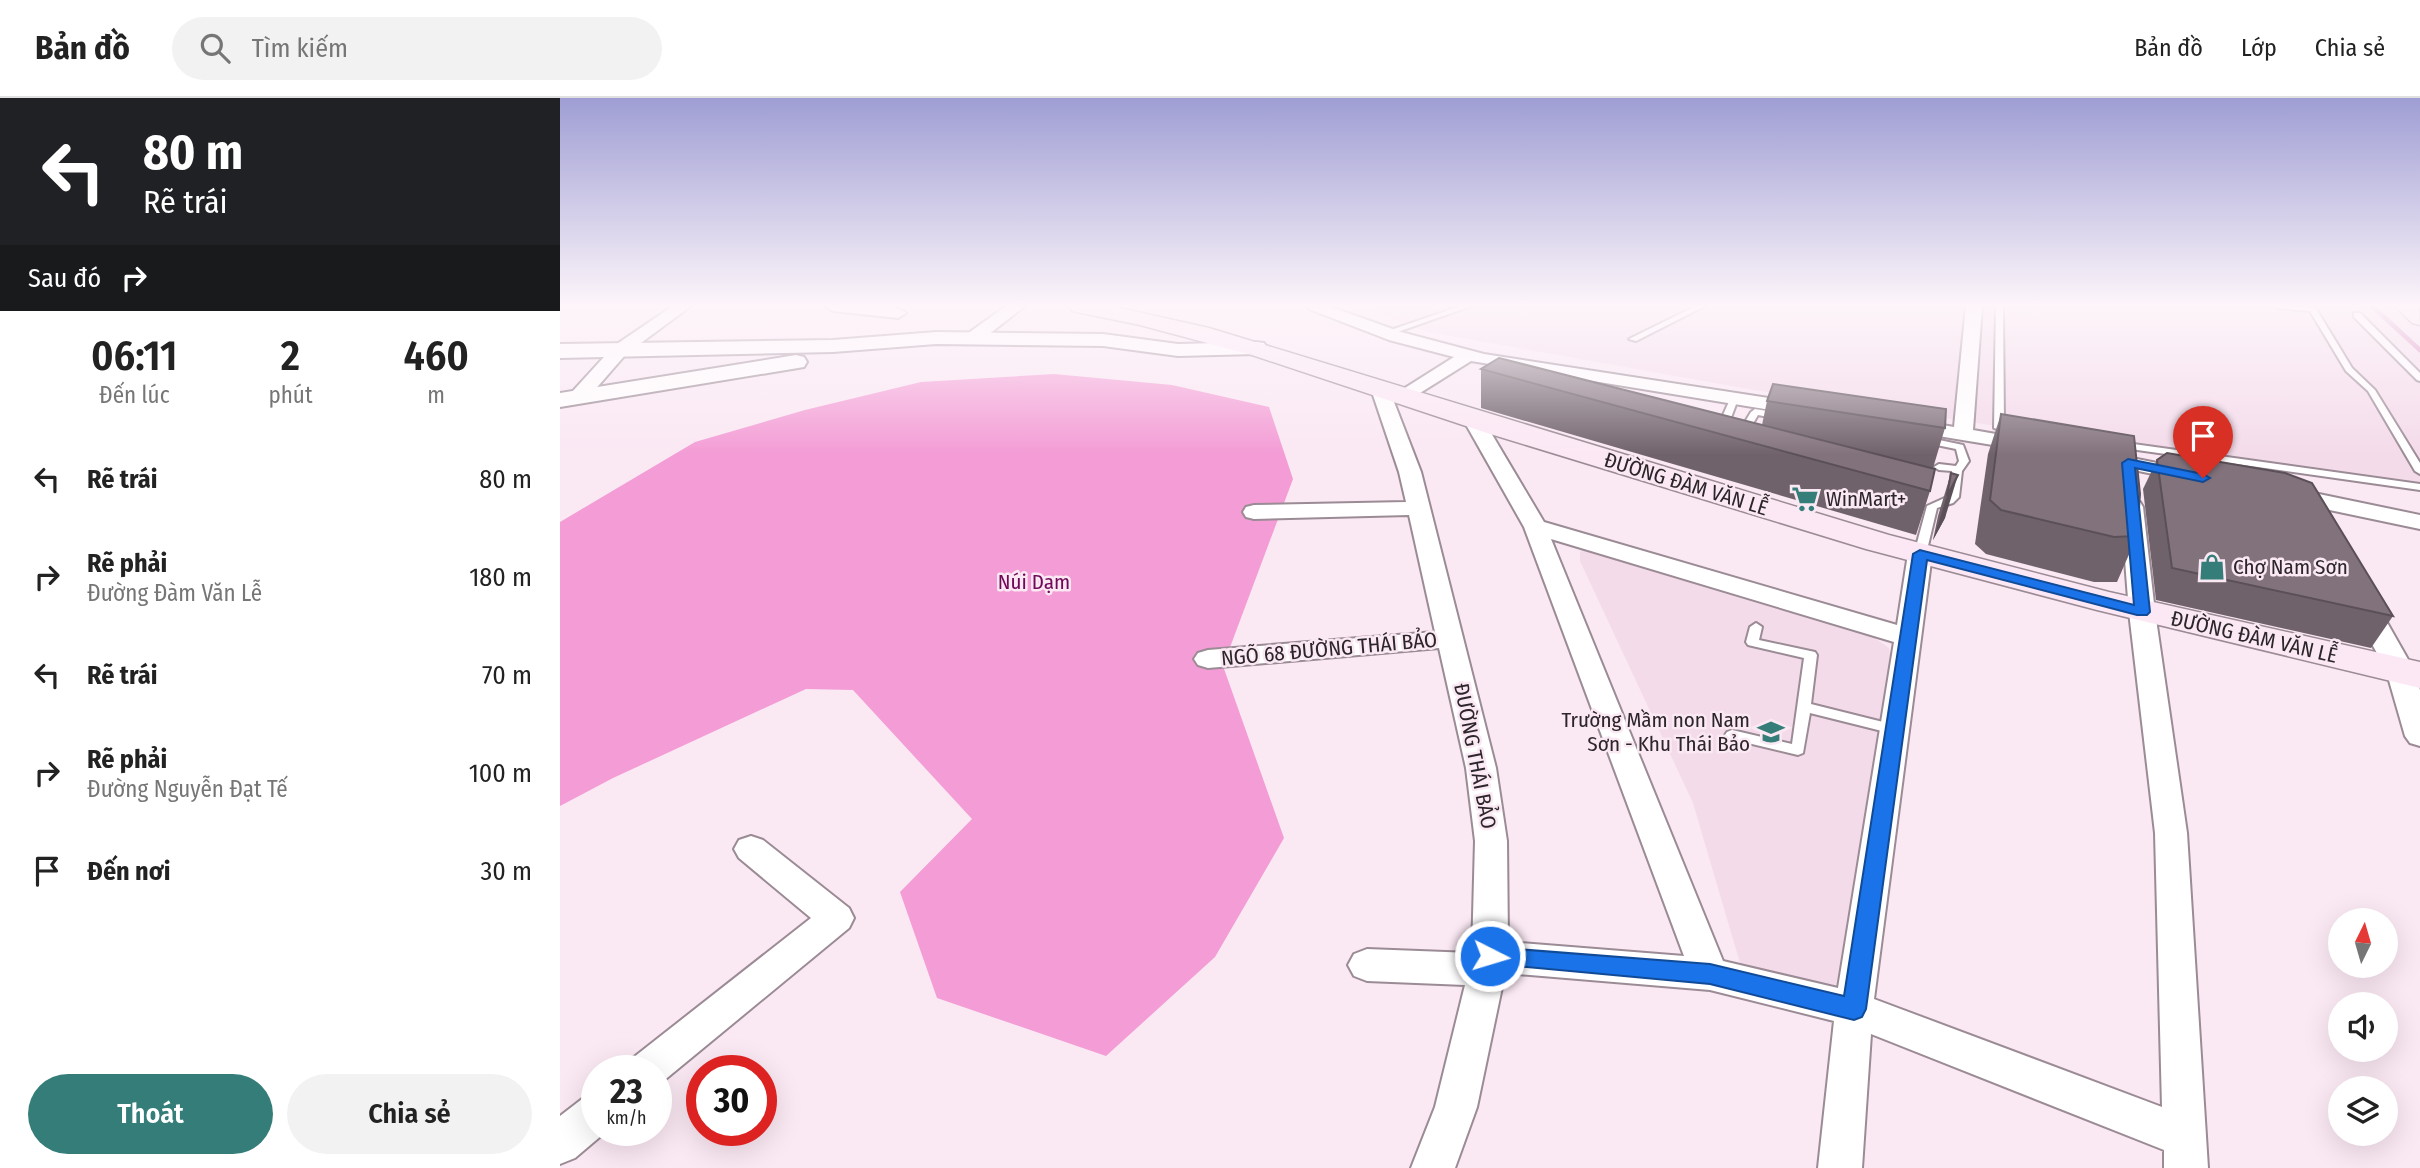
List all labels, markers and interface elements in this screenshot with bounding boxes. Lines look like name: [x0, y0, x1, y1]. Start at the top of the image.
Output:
search box: [172, 17, 662, 80]
text: Bản đồ: [35, 28, 130, 68]
icon: search: [196, 29, 234, 67]
text: Tìm kiếm: [252, 33, 348, 64]
text: Bản đồ: [2134, 34, 2203, 62]
text: Lớp: [2241, 34, 2277, 62]
text: Chia sẻ: [2315, 34, 2385, 62]
text: 80 m: [143, 123, 243, 182]
icon: left: [28, 126, 119, 217]
text: Rẽ trái: [143, 183, 228, 221]
icon: right: [115, 259, 153, 297]
text: Sau đó: [28, 263, 101, 294]
text: 06:11: [91, 331, 178, 381]
text: 2: [281, 331, 300, 381]
text: 460: [403, 331, 469, 381]
text: Đến lúc: [99, 381, 170, 409]
text: phút: [269, 381, 312, 409]
text: m: [427, 381, 445, 409]
pin: [2173, 406, 2233, 478]
icon: arrive: [2184, 417, 2222, 455]
street label: ĐƯỜNG ĐÀM VĂN LỄ: [1601, 445, 1772, 521]
icon: left: [28, 460, 66, 498]
text: Rẽ trái: [87, 464, 157, 495]
text: 80 m: [479, 464, 532, 495]
supermarket icon: WinMart+: [1790, 484, 1820, 514]
place label: WinMart+: [1826, 486, 1906, 512]
text: Rẽ phải: [87, 548, 167, 579]
shop icon: Chợ Nam Sơn: [2197, 552, 2227, 582]
place label: Chợ Nam Sơn: [2233, 554, 2348, 580]
icon: right: [28, 558, 66, 596]
text: 180 m: [469, 562, 532, 593]
park label: Núi Dạm: [998, 569, 1070, 595]
text: Đường Đàm Văn Lễ: [87, 579, 262, 607]
street label: ĐƯỜNG ĐÀM VĂN LỄ: [2168, 603, 2340, 669]
street label: NGÕ 68 ĐƯỜNG THÁI BẢO: [1220, 627, 1438, 671]
icon: left: [28, 656, 66, 694]
text: Rẽ trái: [87, 660, 157, 691]
text: 70 m: [482, 660, 532, 691]
street label: ĐƯỜNG THÁI BẢO: [1448, 681, 1502, 831]
place label: Trường Mầm non Nam Sơn - Khu Thái Bảo: [1562, 707, 1750, 757]
school or university icon: Trường Mầm non Nam Sơn - Khu Thái Bảo: [1756, 717, 1786, 747]
text: Rẽ phải: [87, 744, 167, 775]
icon: right: [28, 754, 66, 792]
text: 100 m: [469, 758, 532, 789]
text: Đường Nguyễn Đạt Tế: [87, 775, 288, 803]
icon: arrive: [28, 852, 66, 890]
text: Đến nơi: [87, 856, 170, 887]
text: 30 m: [481, 856, 532, 887]
north arrow: [2328, 908, 2398, 978]
map controls: [2328, 908, 2398, 1146]
position arrow: [1453, 919, 1527, 993]
button: sound: [2328, 992, 2398, 1062]
speed limit sign: 30: [686, 1055, 777, 1146]
text: 23: [610, 1070, 643, 1112]
button: Thoát: [28, 1074, 273, 1154]
button: Chia sẻ: [287, 1074, 532, 1154]
button: layers: [2328, 1076, 2398, 1146]
text: km/h: [606, 1107, 647, 1129]

